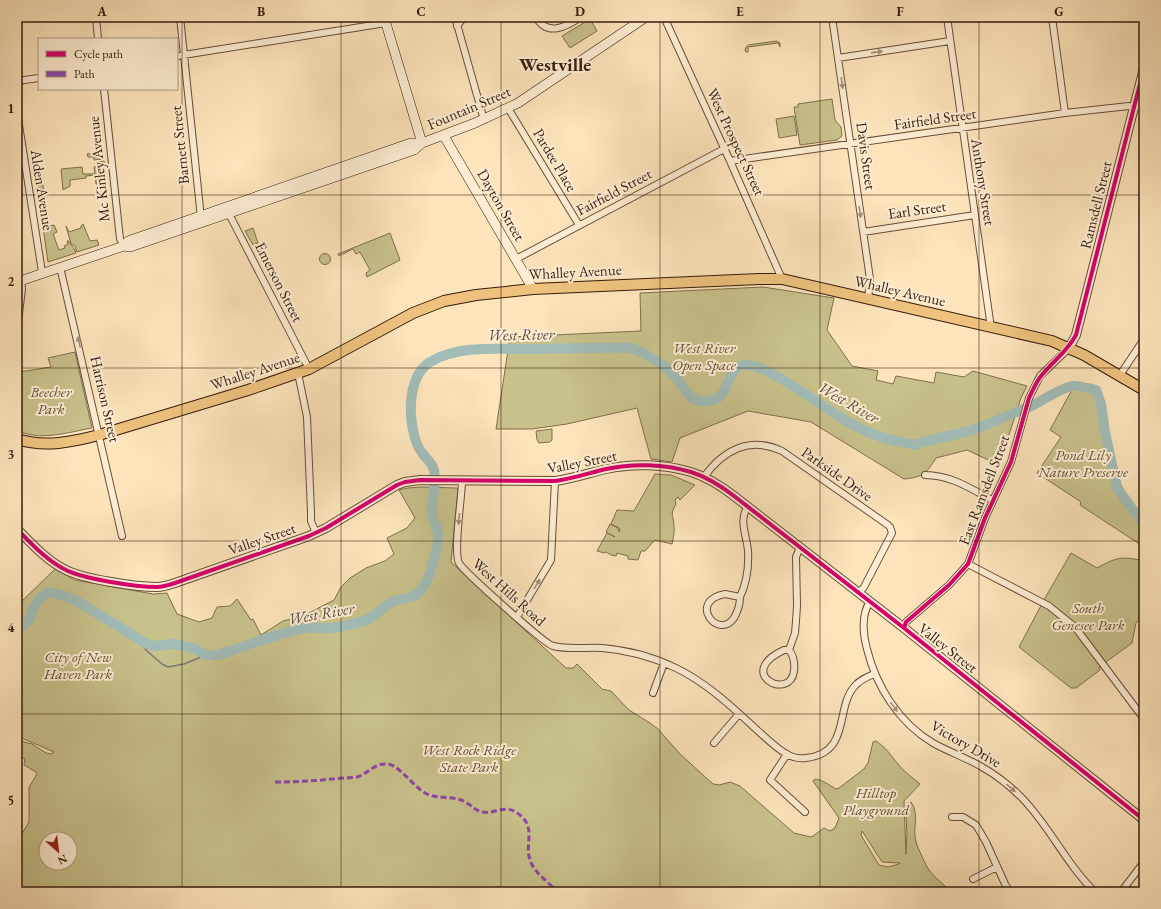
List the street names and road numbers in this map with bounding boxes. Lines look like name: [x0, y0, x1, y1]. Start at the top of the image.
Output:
street label: Fountain Street: [424, 81, 514, 134]
street label: West Prospect Street: [703, 85, 770, 199]
street label: Fairfield Street: [893, 103, 977, 134]
street label: Barnett Street: [166, 105, 193, 185]
street label: Mc Kinley Avenue: [83, 115, 114, 223]
street label: Davis Street: [852, 121, 881, 191]
street label: Pardee Place: [529, 125, 582, 195]
street label: Anthony Street: [967, 136, 1000, 227]
street label: Alden Avenue: [27, 147, 58, 232]
street label: Ramsdell Street: [1075, 159, 1116, 251]
street label: Fairfield Street: [573, 164, 655, 219]
street label: Dayton Street: [473, 165, 530, 244]
street label: Earl Street: [887, 196, 948, 223]
street label: Emerson Street: [251, 239, 308, 325]
street label: Whalley Avenue: [528, 260, 622, 283]
street label: Whalley Avenue: [853, 271, 948, 310]
street label: Whalley Avenue: [208, 347, 302, 394]
street label: Harrison Street: [86, 354, 125, 444]
street label: East Ramsdell Street: [954, 432, 1013, 548]
street label: Parkside Drive: [798, 442, 877, 505]
street label: Valley Street: [546, 445, 618, 478]
street label: Valley Street: [226, 518, 298, 559]
street label: West Hills Road: [468, 553, 551, 630]
street label: Valley Street: [915, 619, 982, 677]
street label: Victory Drive: [928, 716, 1005, 771]

